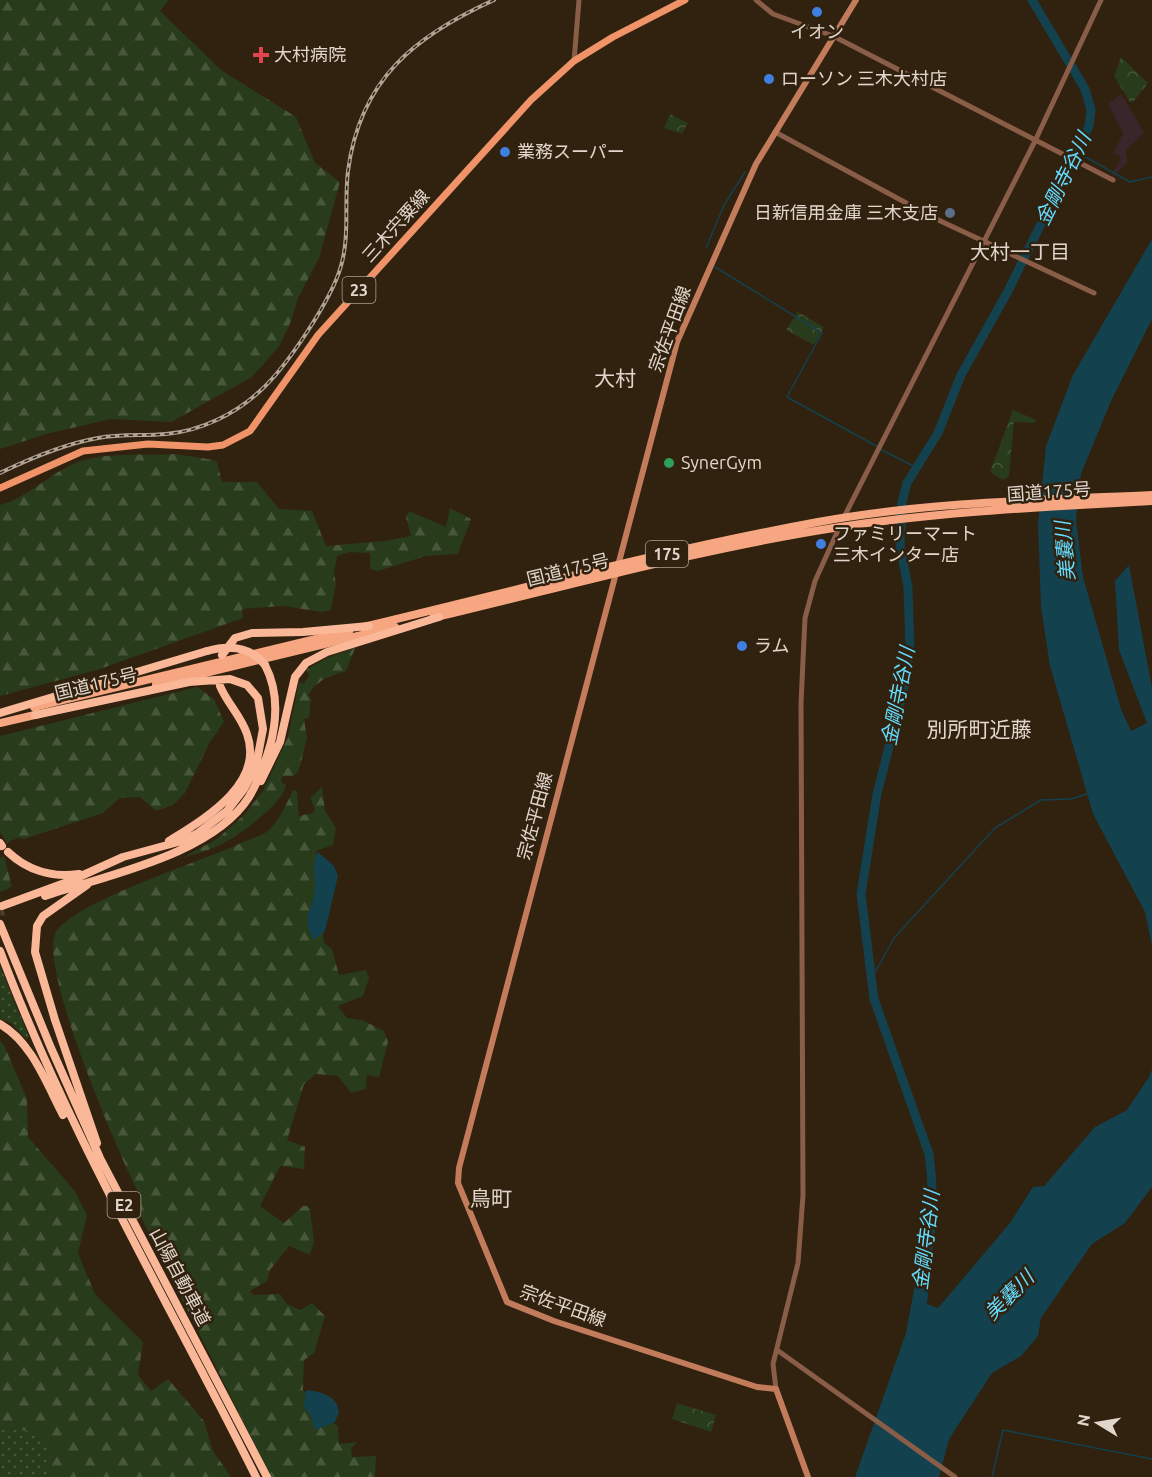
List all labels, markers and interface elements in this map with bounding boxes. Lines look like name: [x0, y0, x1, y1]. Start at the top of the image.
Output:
marker: イオン: [810, 5, 824, 19]
place label: イオン: [790, 21, 844, 41]
place label: 大村病院: [274, 44, 346, 64]
marker: 大村病院: [252, 46, 270, 64]
place label: ローソン 三木大村店: [781, 68, 947, 88]
marker: ローソン 三木大村店: [762, 72, 776, 86]
water label: 金剛寺谷川: [1030, 127, 1096, 229]
place label: 業務スーパー: [517, 141, 625, 161]
marker: 業務スーパー: [498, 145, 512, 159]
street label: 三木宍粟線: [358, 185, 433, 265]
place label: 日新信用金庫 三木支店: [754, 202, 938, 222]
marker: 日新信用金庫 三木支店: [943, 206, 957, 220]
district label: 大村一丁目: [970, 240, 1070, 263]
road number: 23: [342, 277, 376, 303]
street label: 宗佐平田線: [644, 283, 694, 374]
district label: 大村: [594, 366, 636, 390]
place label: SynerGym: [681, 452, 762, 472]
marker: SynerGym: [662, 456, 676, 470]
street label: 国道175号: [1006, 478, 1092, 504]
water label: 美嚢川: [1050, 518, 1079, 582]
place label: ファミリーマート 三木インター店: [833, 523, 977, 564]
marker: ファミリーマート 三木インター店: [814, 537, 828, 551]
road number: 175: [646, 541, 688, 567]
street label: 国道175号: [524, 549, 611, 589]
place label: ラム: [754, 635, 789, 655]
marker: ラム: [735, 639, 749, 653]
water label: 金剛寺谷川: [877, 643, 919, 747]
street label: 国道175号: [52, 663, 139, 703]
district label: 別所町近藤: [927, 717, 1032, 741]
street label: 宗佐平田線: [513, 770, 555, 862]
district label: 鳥町: [470, 1186, 512, 1210]
water label: 金剛寺谷川: [908, 1187, 943, 1291]
road number: E2: [108, 1192, 140, 1218]
street label: 山陽自動車道: [147, 1224, 215, 1329]
water label: 美嚢川: [979, 1264, 1039, 1324]
street label: 宗佐平田線: [518, 1280, 609, 1330]
north arrow: [1068, 1393, 1128, 1453]
text: N: [1073, 1413, 1093, 1428]

